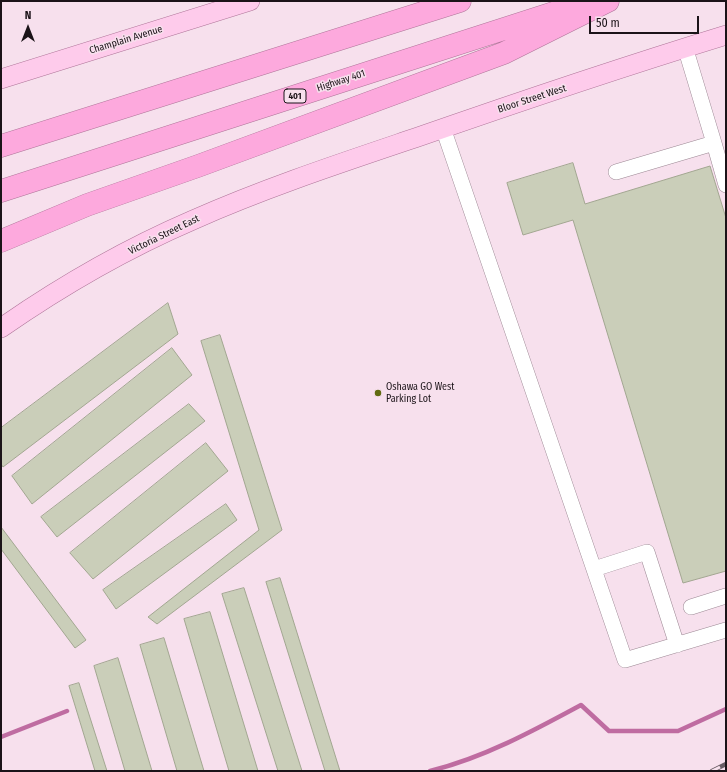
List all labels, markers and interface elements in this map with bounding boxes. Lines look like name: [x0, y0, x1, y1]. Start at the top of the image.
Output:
north arrow: [8, 8, 48, 48]
scale bar: [591, 8, 701, 34]
text: N: [25, 9, 31, 22]
text: 50 m: [596, 16, 620, 30]
street label: Champlain Avenue: [88, 23, 164, 57]
street label: Highway 401: [315, 68, 367, 94]
street label: Bloor Street West: [496, 82, 568, 116]
road number: 401: [284, 89, 306, 103]
street label: Victoria Street East: [127, 213, 201, 257]
place label: Oshawa GO West Parking Lot: [386, 381, 455, 404]
marker: Oshawa GO West Parking Lot: [373, 388, 383, 398]

